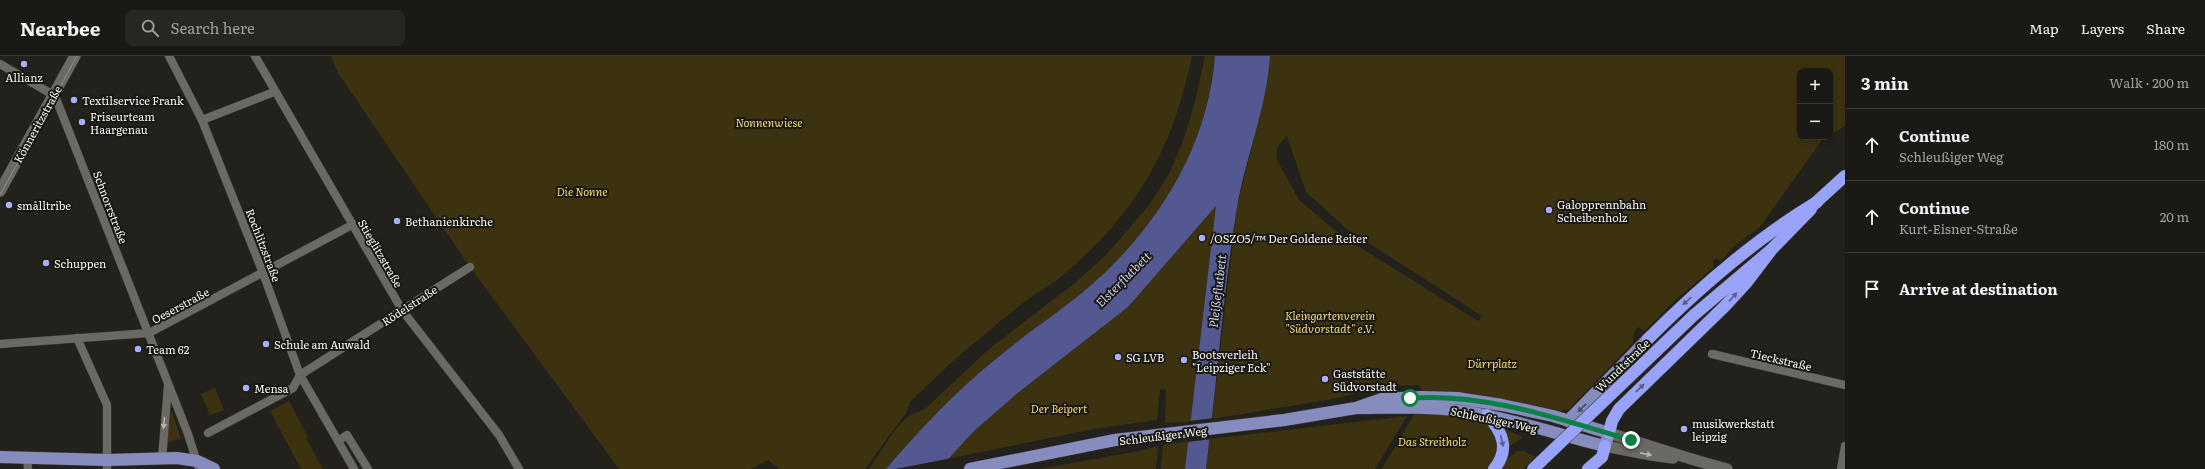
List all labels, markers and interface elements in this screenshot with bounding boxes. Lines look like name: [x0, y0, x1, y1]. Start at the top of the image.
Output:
search box: [125, 10, 405, 46]
text: Nearbee: [20, 14, 101, 42]
text: Search here: [171, 16, 255, 39]
icon: search: [139, 17, 161, 39]
text: Map: [2029, 18, 2059, 38]
text: Layers: [2081, 18, 2124, 38]
text: Share: [2146, 18, 2185, 38]
marker: Allianz: [19, 59, 29, 69]
map controls: [1797, 68, 1833, 140]
button: +: [1797, 68, 1833, 104]
place label: Allianz: [5, 69, 43, 85]
text: 3 min: [1861, 70, 1909, 95]
text: Walk · 200 m: [2109, 73, 2189, 92]
street label: Könneritzstraße: [9, 82, 65, 166]
place label: Textilservice Frank: [82, 92, 184, 108]
marker: Textilservice Frank: [69, 95, 79, 105]
button: −: [1797, 104, 1833, 140]
place label: Friseurteam Haargenau: [90, 108, 155, 137]
park label: Nonnenwiese: [736, 114, 803, 130]
marker: Friseurteam Haargenau: [77, 117, 87, 127]
text: Continue: [1899, 124, 1969, 147]
icon: ahead: [1861, 134, 1883, 156]
text: 180 m: [2154, 135, 2189, 154]
text: Schleußiger Weg: [1899, 147, 2003, 166]
street label: Schnorrstraße: [90, 168, 132, 246]
park label: Die Nonne: [557, 183, 607, 199]
place label: Galopprennbahn Scheibenholz: [1557, 196, 1646, 225]
text: Continue: [1899, 196, 1969, 219]
place label: smålltribe: [17, 197, 71, 213]
marker: smålltribe: [4, 200, 14, 210]
marker: Galopprennbahn Scheibenholz: [1544, 205, 1554, 215]
street label: Rochlitzstraße: [243, 206, 285, 284]
icon: ahead: [1861, 206, 1883, 228]
text: 20 m: [2160, 207, 2189, 226]
place label: Bethanienkirche: [405, 213, 493, 229]
street label: Stieglitzstraße: [355, 216, 407, 290]
marker: Bethanienkirche: [392, 216, 402, 226]
text: Kurt-Eisner-Straße: [1899, 219, 2018, 238]
place label: /OSZO5/™ Der Goldene Reiter: [1210, 230, 1368, 246]
marker: /OSZO5/™ Der Goldene Reiter: [1197, 233, 1207, 243]
water label: Elsterflutbett: [1091, 247, 1155, 311]
water label: Pleißeflutbett: [1204, 253, 1230, 329]
place label: Schuppen: [54, 255, 106, 271]
marker: Schuppen: [41, 258, 51, 268]
text: Arrive at destination: [1899, 277, 2058, 300]
icon: arrive: [1861, 278, 1883, 300]
street label: Rödelstraße: [378, 281, 440, 329]
street label: Oeserstraße: [148, 283, 212, 327]
one-way arrow: [1729, 292, 1738, 302]
one-way arrow: [1682, 296, 1692, 306]
park label: Kleingartenverein "Südvorstadt" e.V.: [1285, 307, 1376, 336]
street label: Wundtstraße: [1591, 335, 1653, 395]
place label: Schule am Auwald: [274, 336, 370, 352]
marker: Schule am Auwald: [261, 339, 271, 349]
place label: Team 62: [146, 341, 190, 357]
marker: Team 62: [133, 344, 143, 354]
street label: Tieckstraße: [1749, 344, 1814, 374]
place label: Bootsverleih "Leipziger Eck": [1192, 346, 1271, 375]
place label: SG LVB: [1126, 349, 1164, 365]
marker: SG LVB: [1113, 352, 1123, 362]
marker: Bootsverleih "Leipziger Eck": [1179, 355, 1189, 365]
park label: Dürrplatz: [1467, 355, 1517, 371]
place label: Gaststätte Südvorstadt: [1333, 365, 1397, 394]
marker: Gaststätte Südvorstadt: [1320, 374, 1330, 384]
place label: Mensa: [254, 380, 289, 396]
marker: Mensa: [241, 383, 251, 393]
one-way arrow: [1636, 384, 1645, 393]
route start: [1401, 389, 1419, 407]
park label: Der Beipert: [1031, 400, 1088, 416]
street label: Schleußiger Weg: [1449, 402, 1540, 436]
one-way arrow: [1578, 403, 1587, 413]
place label: musikwerkstatt leipzig: [1692, 415, 1775, 444]
one-way arrow: [160, 417, 167, 429]
street label: Schleußiger Weg: [1118, 422, 1209, 448]
marker: musikwerkstatt leipzig: [1679, 424, 1689, 434]
route end: [1622, 431, 1640, 449]
park label: Das Streitholz: [1398, 433, 1466, 449]
one-way arrow: [1500, 435, 1506, 448]
one-way arrow: [1639, 452, 1652, 458]

